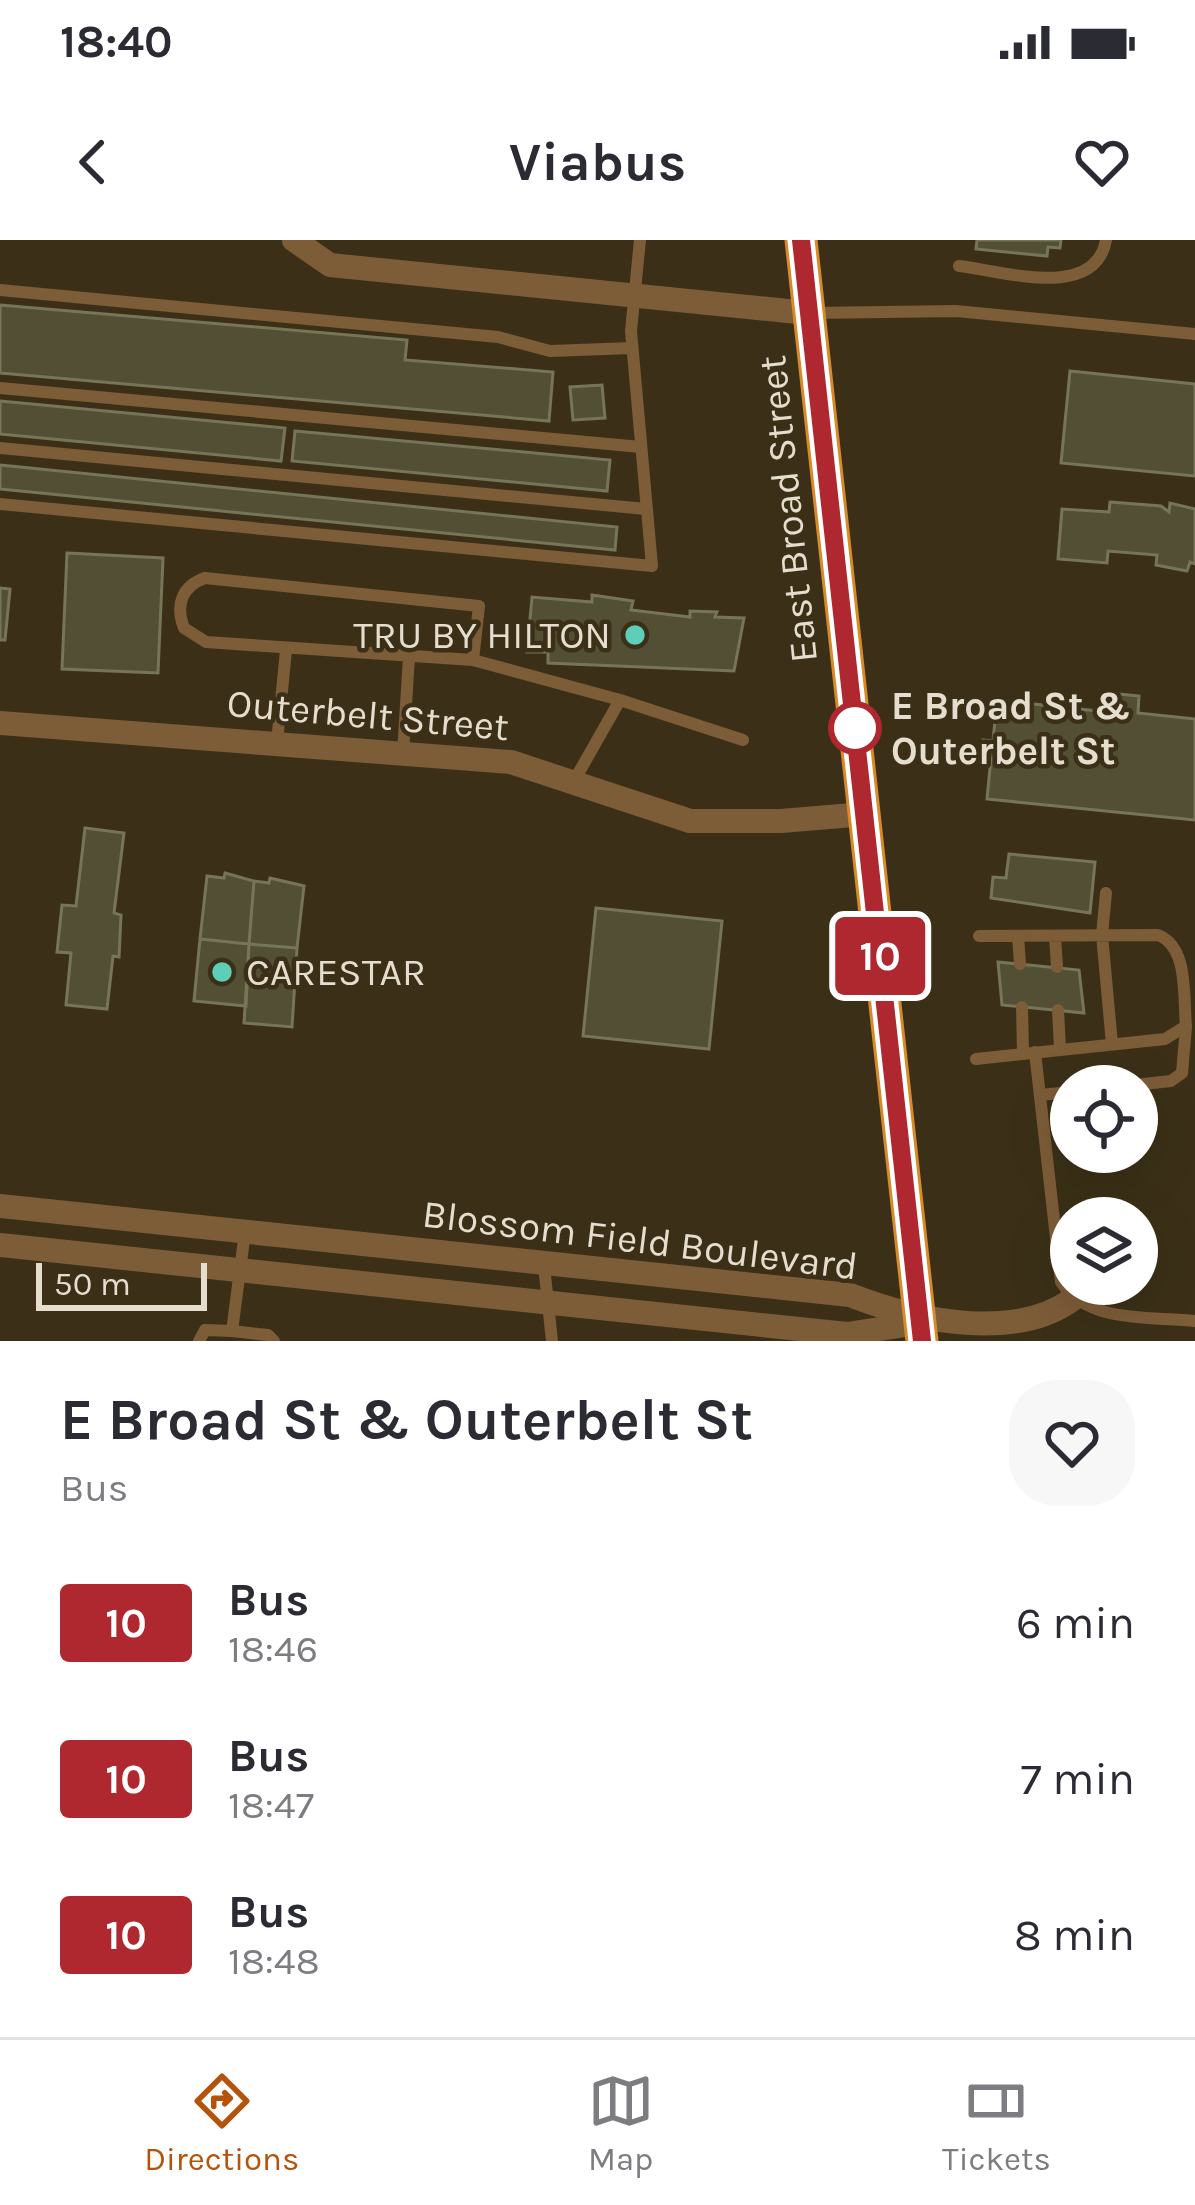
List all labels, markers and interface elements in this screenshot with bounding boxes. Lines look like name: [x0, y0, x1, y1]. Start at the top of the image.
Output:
text: 18:40: [60, 16, 173, 68]
icon: back: [60, 129, 126, 195]
icon: heart: [1069, 129, 1135, 195]
text: Viabus: [509, 130, 686, 194]
street label: East Broad Street: [749, 353, 827, 665]
place label: TRU BY HILTON: [353, 612, 611, 658]
marker: TRU BY HILTON: [622, 622, 648, 648]
street label: Outerbelt Street: [225, 680, 511, 750]
place label: E Broad St & Outerbelt St: [891, 683, 1131, 774]
marker: E Broad St & Outerbelt St: [830, 703, 880, 753]
line badge: 10: [826, 917, 934, 995]
text: 10: [859, 931, 901, 981]
place label: CARESTAR: [246, 949, 426, 995]
marker: CARESTAR: [209, 959, 235, 985]
map controls: [1050, 1065, 1158, 1305]
button: locate: [1050, 1065, 1158, 1173]
street label: Blossom Field Boulevard: [420, 1190, 860, 1290]
button: layers: [1050, 1197, 1158, 1305]
scale bar: [36, 1257, 207, 1310]
text: 50 m: [54, 1265, 131, 1303]
button: heart: [1009, 1380, 1135, 1506]
text: E Broad St & Outerbelt St: [60, 1387, 753, 1453]
text: Bus: [60, 1465, 128, 1511]
text: Bus: [228, 1574, 309, 1626]
text: 6 min: [1016, 1597, 1135, 1649]
text: 10: [105, 1598, 147, 1648]
text: 18:46: [228, 1626, 318, 1672]
text: Bus: [228, 1730, 309, 1782]
text: 7 min: [1021, 1753, 1135, 1805]
text: 10: [105, 1754, 147, 1804]
text: 18:47: [228, 1782, 314, 1828]
text: Bus: [228, 1886, 309, 1938]
text: 8 min: [1014, 1909, 1135, 1961]
text: 10: [105, 1910, 147, 1960]
text: 18:48: [228, 1938, 320, 1984]
tab: Directions: [144, 2068, 299, 2178]
tab: Map: [588, 2068, 654, 2178]
tab: Tickets: [942, 2068, 1051, 2178]

